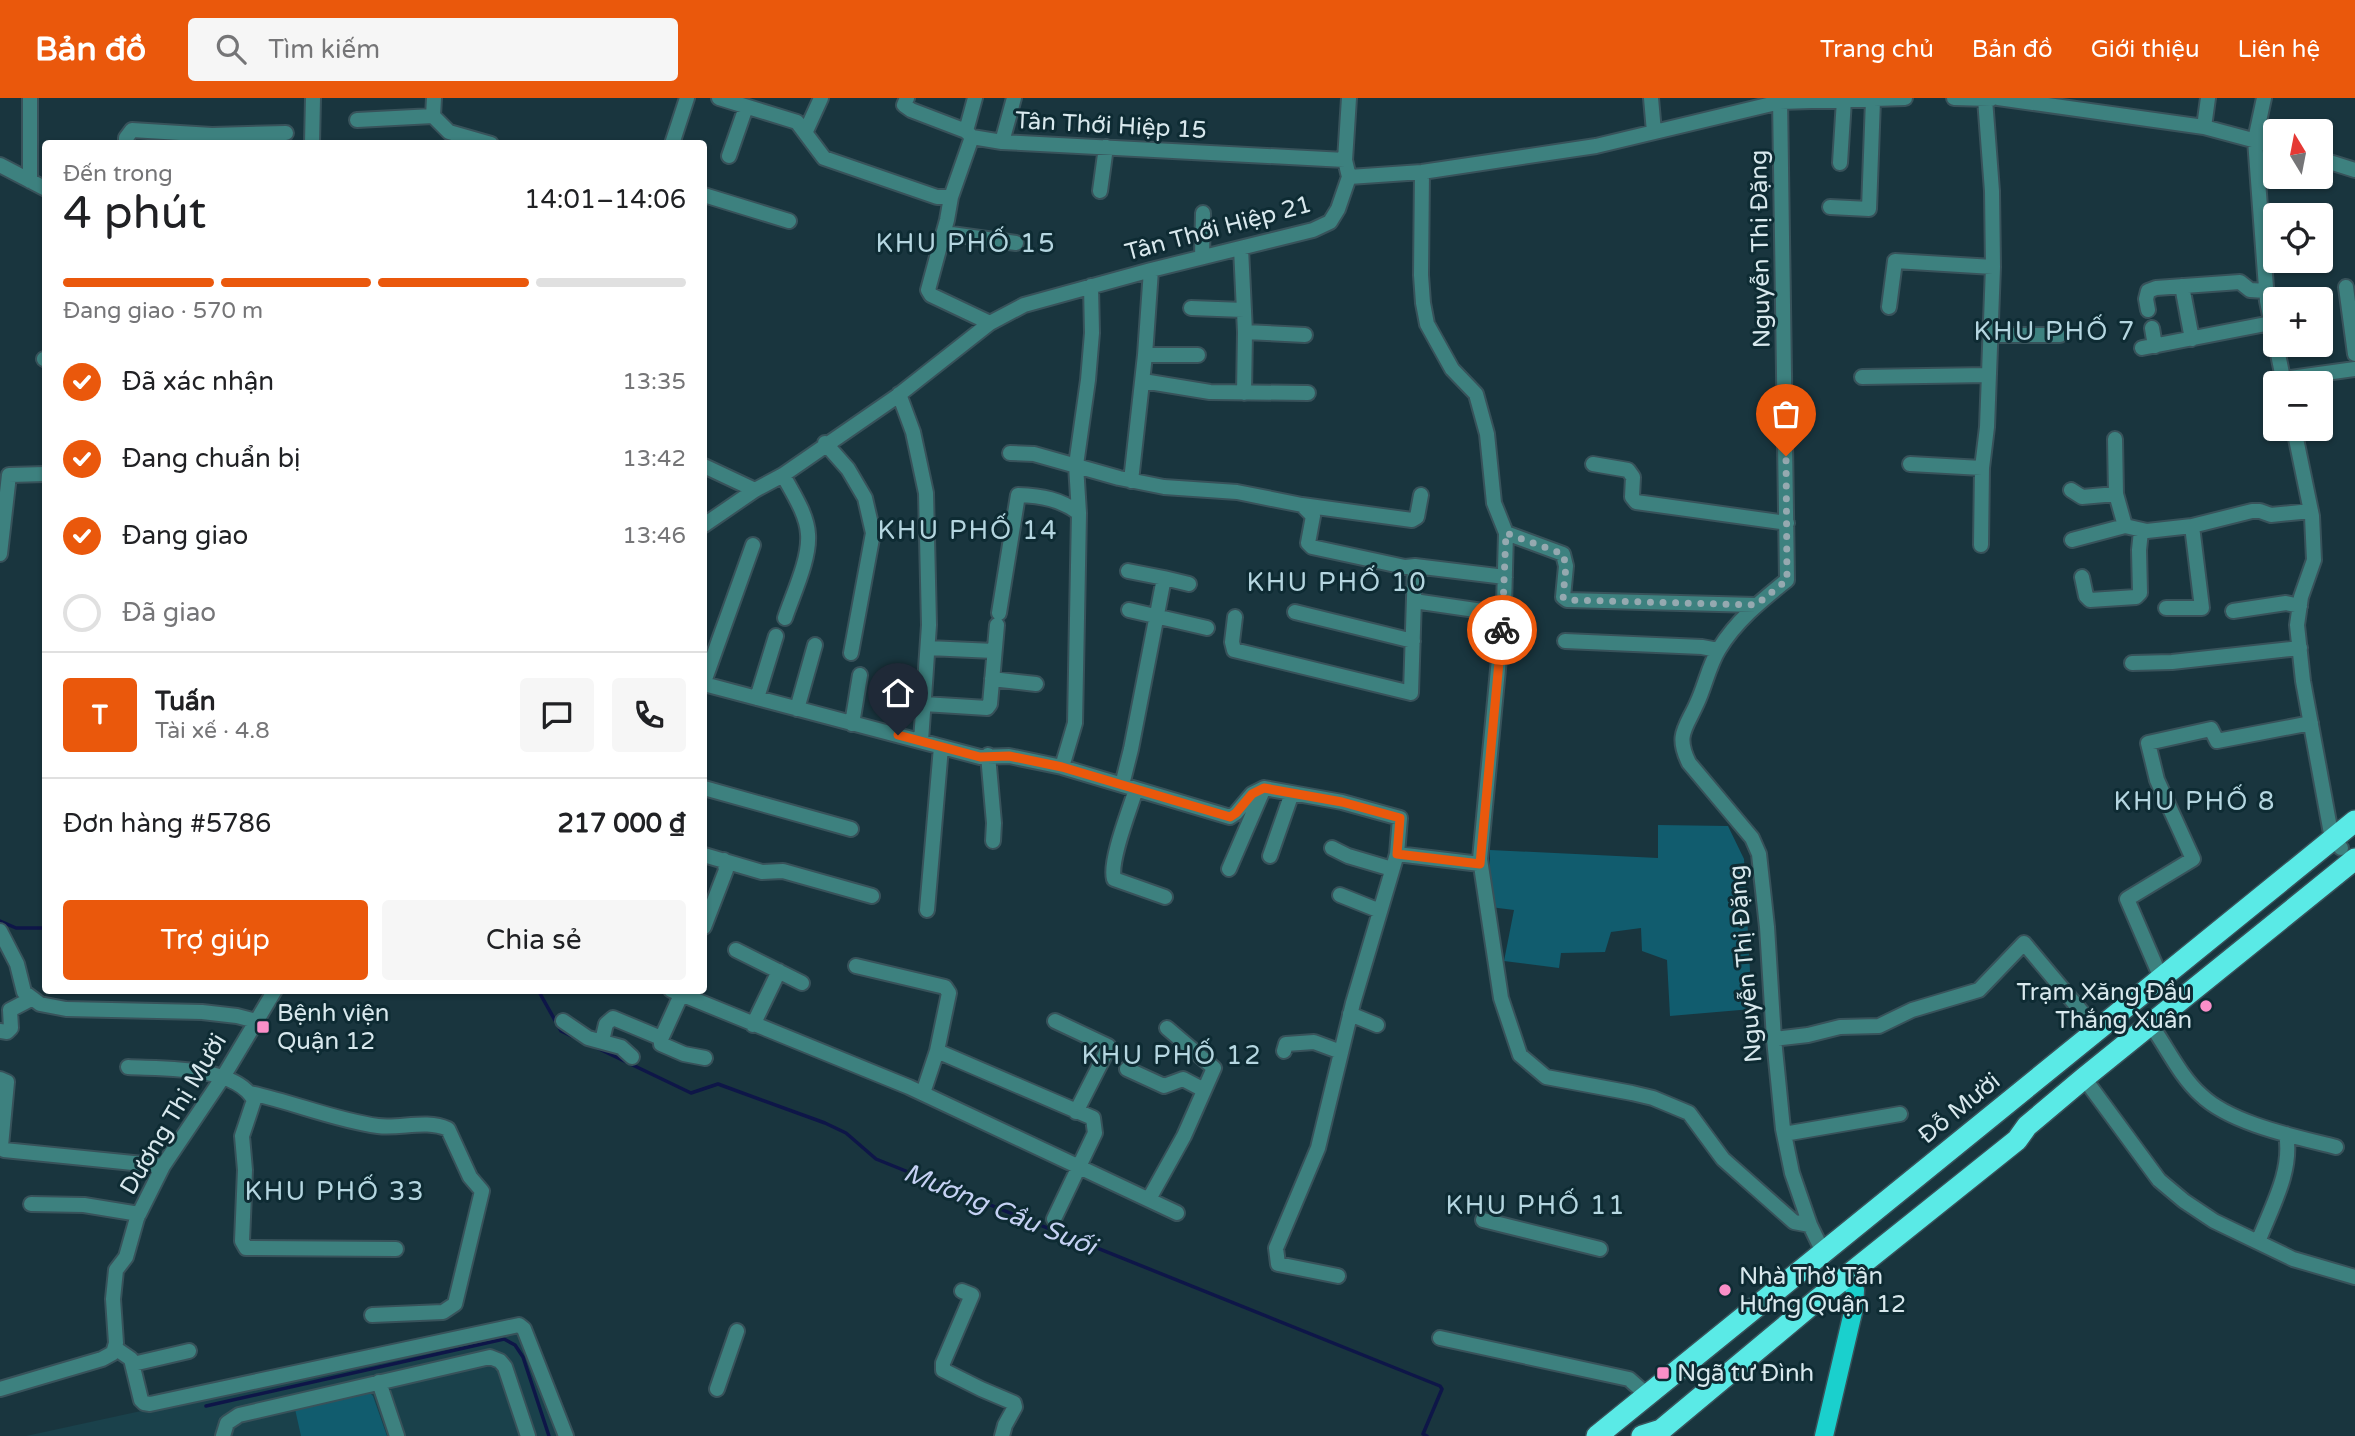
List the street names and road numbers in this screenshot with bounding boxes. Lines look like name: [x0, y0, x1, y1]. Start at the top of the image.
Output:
street label: Tân Thới Hiệp 15: [1014, 106, 1208, 145]
street label: Nguyễn Thị Đặng: [1744, 150, 1777, 348]
street label: Tân Thới Hiệp 21: [1122, 190, 1315, 267]
street label: Nguyễn Thị Đặng: [1722, 864, 1769, 1064]
street label: Dương Thị Mười: [114, 1028, 233, 1200]
street label: Đỗ Mười: [1913, 1067, 2006, 1150]

